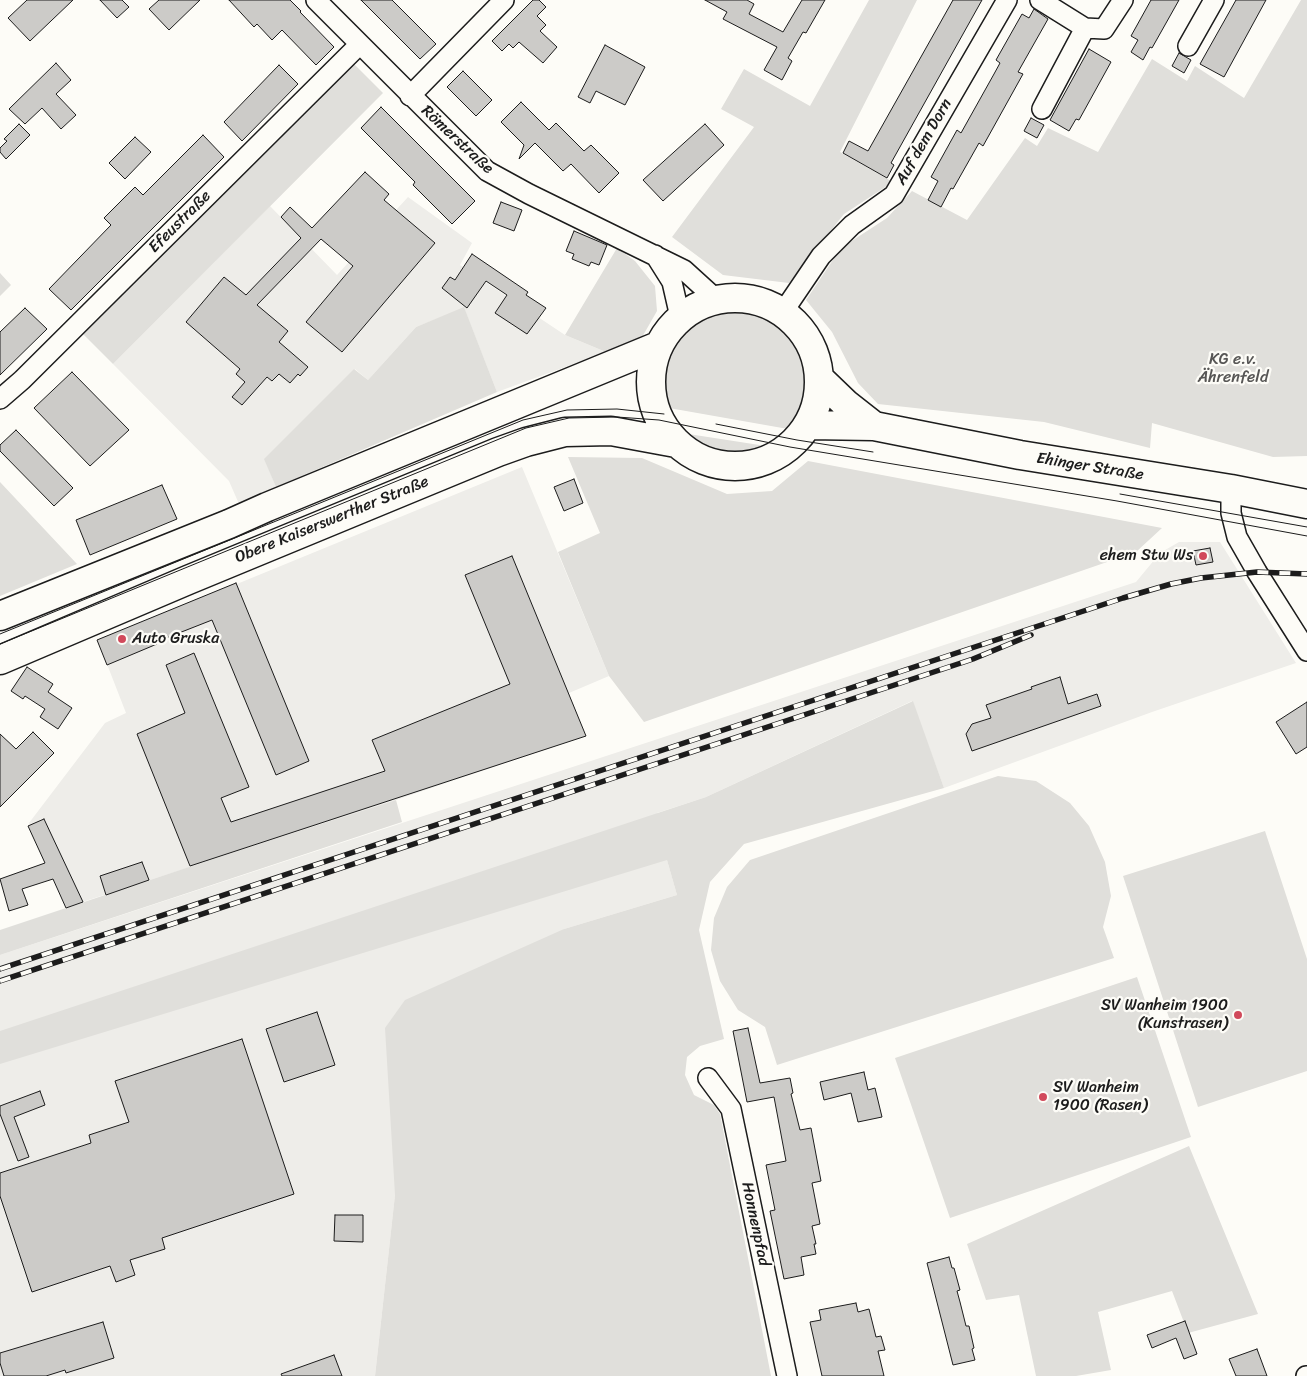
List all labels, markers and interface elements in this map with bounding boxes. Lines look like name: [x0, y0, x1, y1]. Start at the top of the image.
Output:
street label: Auf dem Dorn: [892, 95, 956, 189]
street label: Römerstraße: [417, 102, 497, 178]
street label: Efeustraße: [145, 187, 215, 257]
park label: KG e.v. Ährenfeld: [1198, 350, 1268, 388]
street label: Ehinger Straße: [1035, 449, 1145, 485]
street label: Obere Kaiserswerther Straße: [232, 472, 432, 568]
place label: ehem Stw Ws: [1100, 546, 1193, 566]
marker: ehem Stw Ws: [1197, 550, 1209, 562]
place label: Auto Gruska: [132, 629, 219, 649]
marker: Auto Gruska: [116, 633, 128, 645]
place label: SV Wanheim 1900 (Kunstrasen): [1101, 996, 1228, 1034]
marker: SV Wanheim 1900 (Kunstrasen): [1232, 1009, 1244, 1021]
place label: SV Wanheim 1900 (Rasen): [1053, 1078, 1147, 1116]
marker: SV Wanheim 1900 (Rasen): [1037, 1091, 1049, 1103]
street label: Honnenpfad: [737, 1180, 773, 1268]

